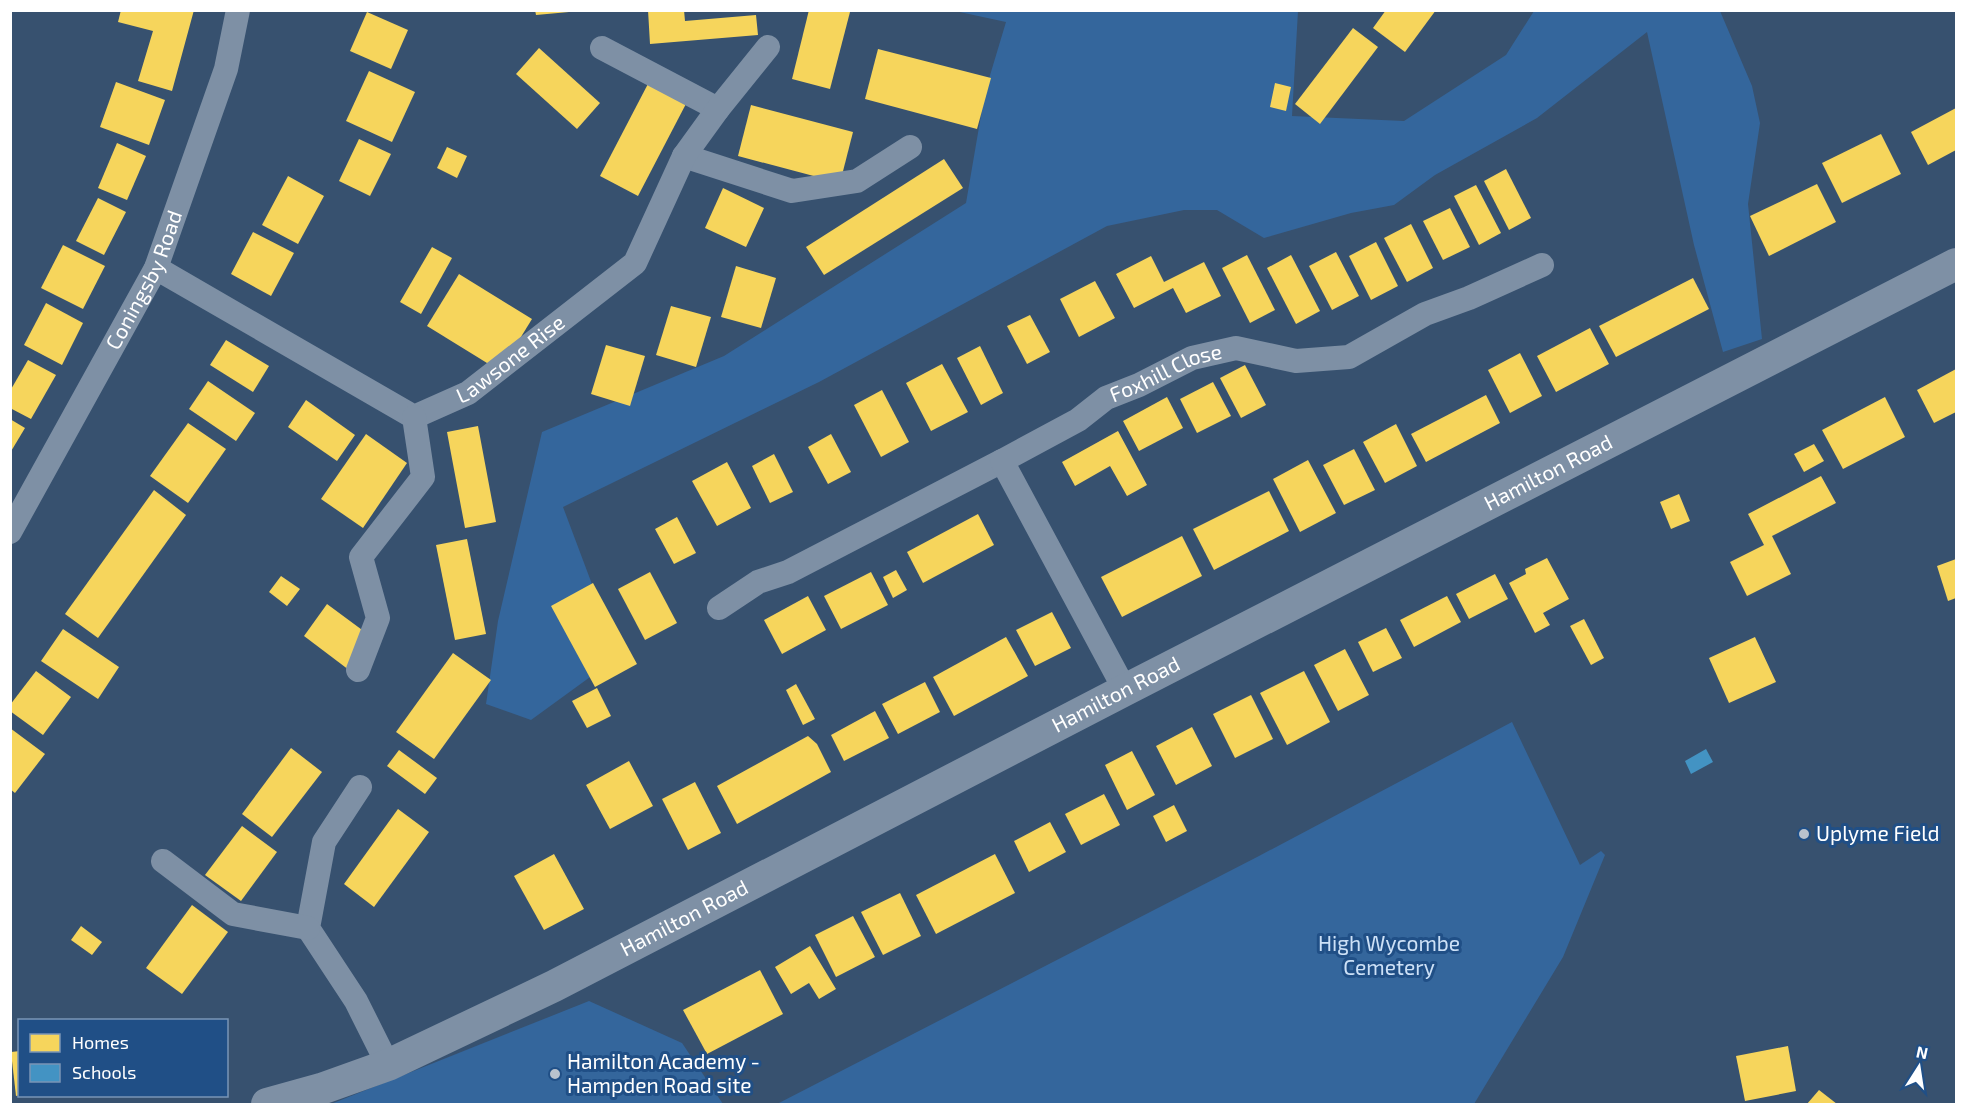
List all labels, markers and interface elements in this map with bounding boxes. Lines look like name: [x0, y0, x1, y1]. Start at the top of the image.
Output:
street label: Coningsby Road: [99, 207, 186, 353]
street label: Lawsone Rise: [452, 309, 569, 408]
street label: Foxhill Close: [1106, 338, 1224, 406]
street label: Hamilton Road: [1479, 428, 1616, 515]
street label: Hamilton Road: [1047, 650, 1183, 737]
place label: Uplyme Field: [1816, 820, 1939, 845]
marker: Uplyme Field: [1797, 827, 1811, 841]
street label: Hamilton Road: [616, 874, 752, 960]
park label: High Wycombe Cemetery: [1318, 930, 1460, 979]
legend: [18, 1019, 228, 1097]
text: Homes: [72, 1031, 129, 1053]
north arrow: [1889, 1037, 1949, 1097]
text: N: [1915, 1041, 1930, 1062]
place label: Hamilton Academy - Hampden Road site: [567, 1048, 760, 1097]
text: Schools: [72, 1061, 136, 1083]
marker: Hamilton Academy - Hampden Road site: [548, 1067, 562, 1081]

